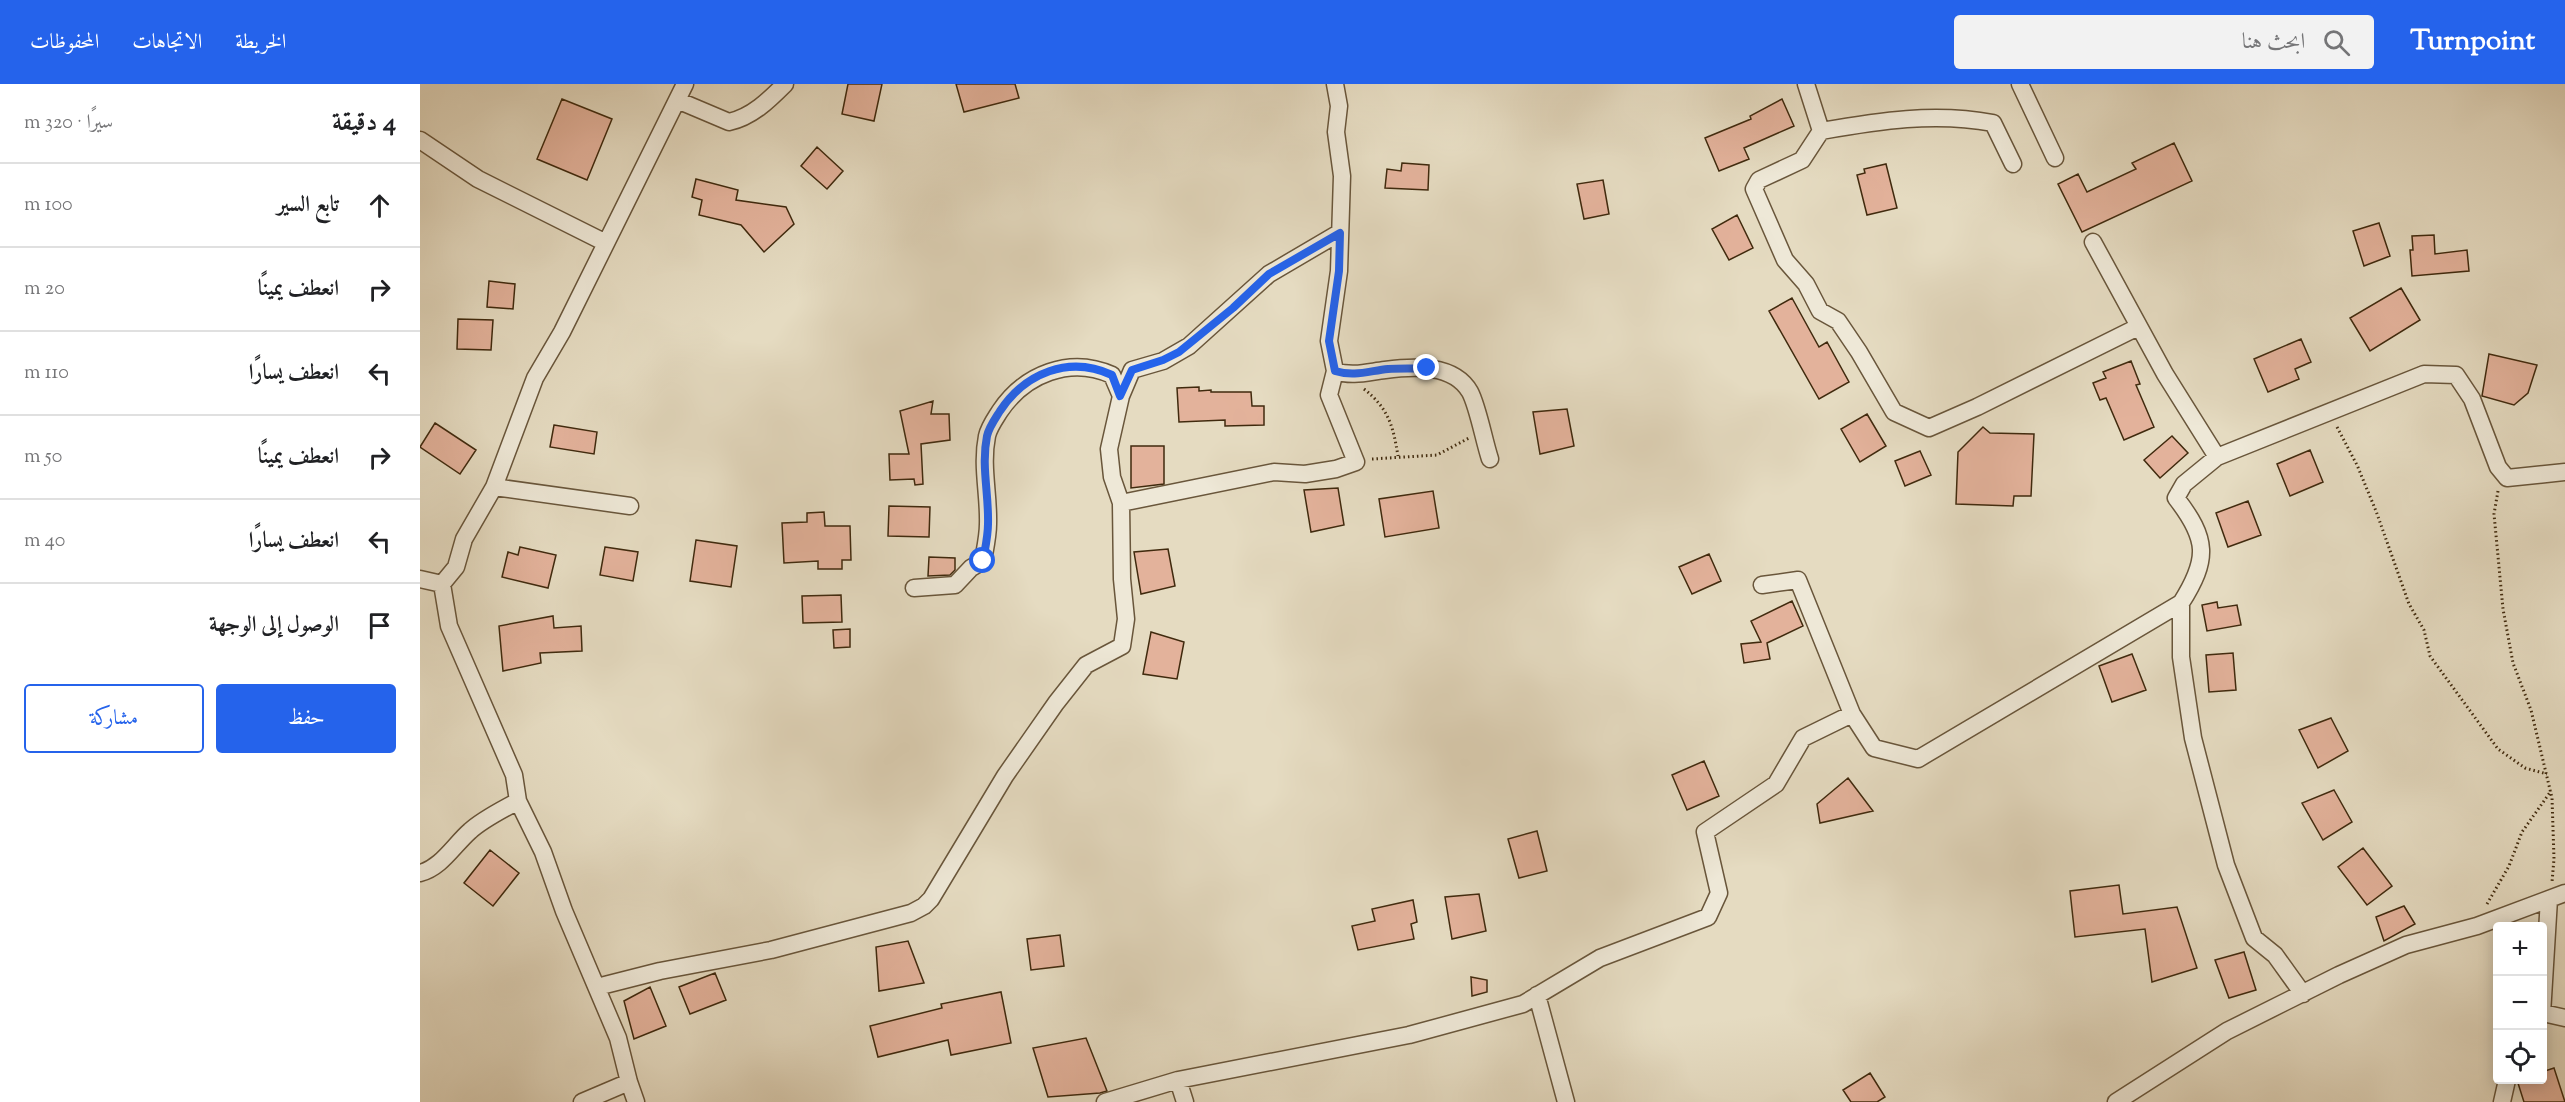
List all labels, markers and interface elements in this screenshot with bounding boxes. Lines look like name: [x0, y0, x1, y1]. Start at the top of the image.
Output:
search box: [1954, 15, 2374, 69]
text: Turnpoint: [2410, 22, 2535, 62]
icon: search: [2320, 26, 2353, 59]
text: ابحث هنا: [2242, 27, 2305, 59]
text: المحفوظات: [30, 28, 99, 58]
text: الاتجاهات: [132, 28, 202, 58]
text: الخريطة: [235, 28, 286, 58]
text: 4 دقيقة: [332, 105, 396, 142]
text: سيرًا · 320 m: [24, 109, 113, 138]
icon: ahead: [363, 189, 396, 222]
text: تابع السير: [277, 190, 339, 222]
text: 100 m: [24, 191, 73, 220]
icon: right: [363, 273, 396, 306]
text: انعطف يمينًا: [258, 274, 339, 306]
text: 20 m: [24, 275, 65, 304]
route end: [1413, 354, 1439, 380]
icon: left: [363, 357, 396, 390]
text: انعطف يسارًا: [249, 358, 339, 390]
text: 110 m: [24, 359, 69, 388]
icon: right: [363, 441, 396, 474]
text: انعطف يمينًا: [258, 442, 339, 474]
text: 50 m: [24, 443, 62, 472]
icon: left: [363, 525, 396, 558]
text: انعطف يسارًا: [249, 526, 339, 558]
text: 40 m: [24, 527, 65, 556]
route start: [969, 547, 995, 573]
icon: arrive: [363, 609, 396, 642]
text: الوصول إلى الوجهة: [209, 610, 339, 642]
button: مشاركة: [24, 684, 204, 753]
button: حفظ: [216, 684, 396, 753]
map controls: [2493, 922, 2547, 1084]
button: +: [2493, 922, 2547, 976]
button: −: [2493, 976, 2547, 1030]
button: locate: [2493, 1030, 2547, 1084]

